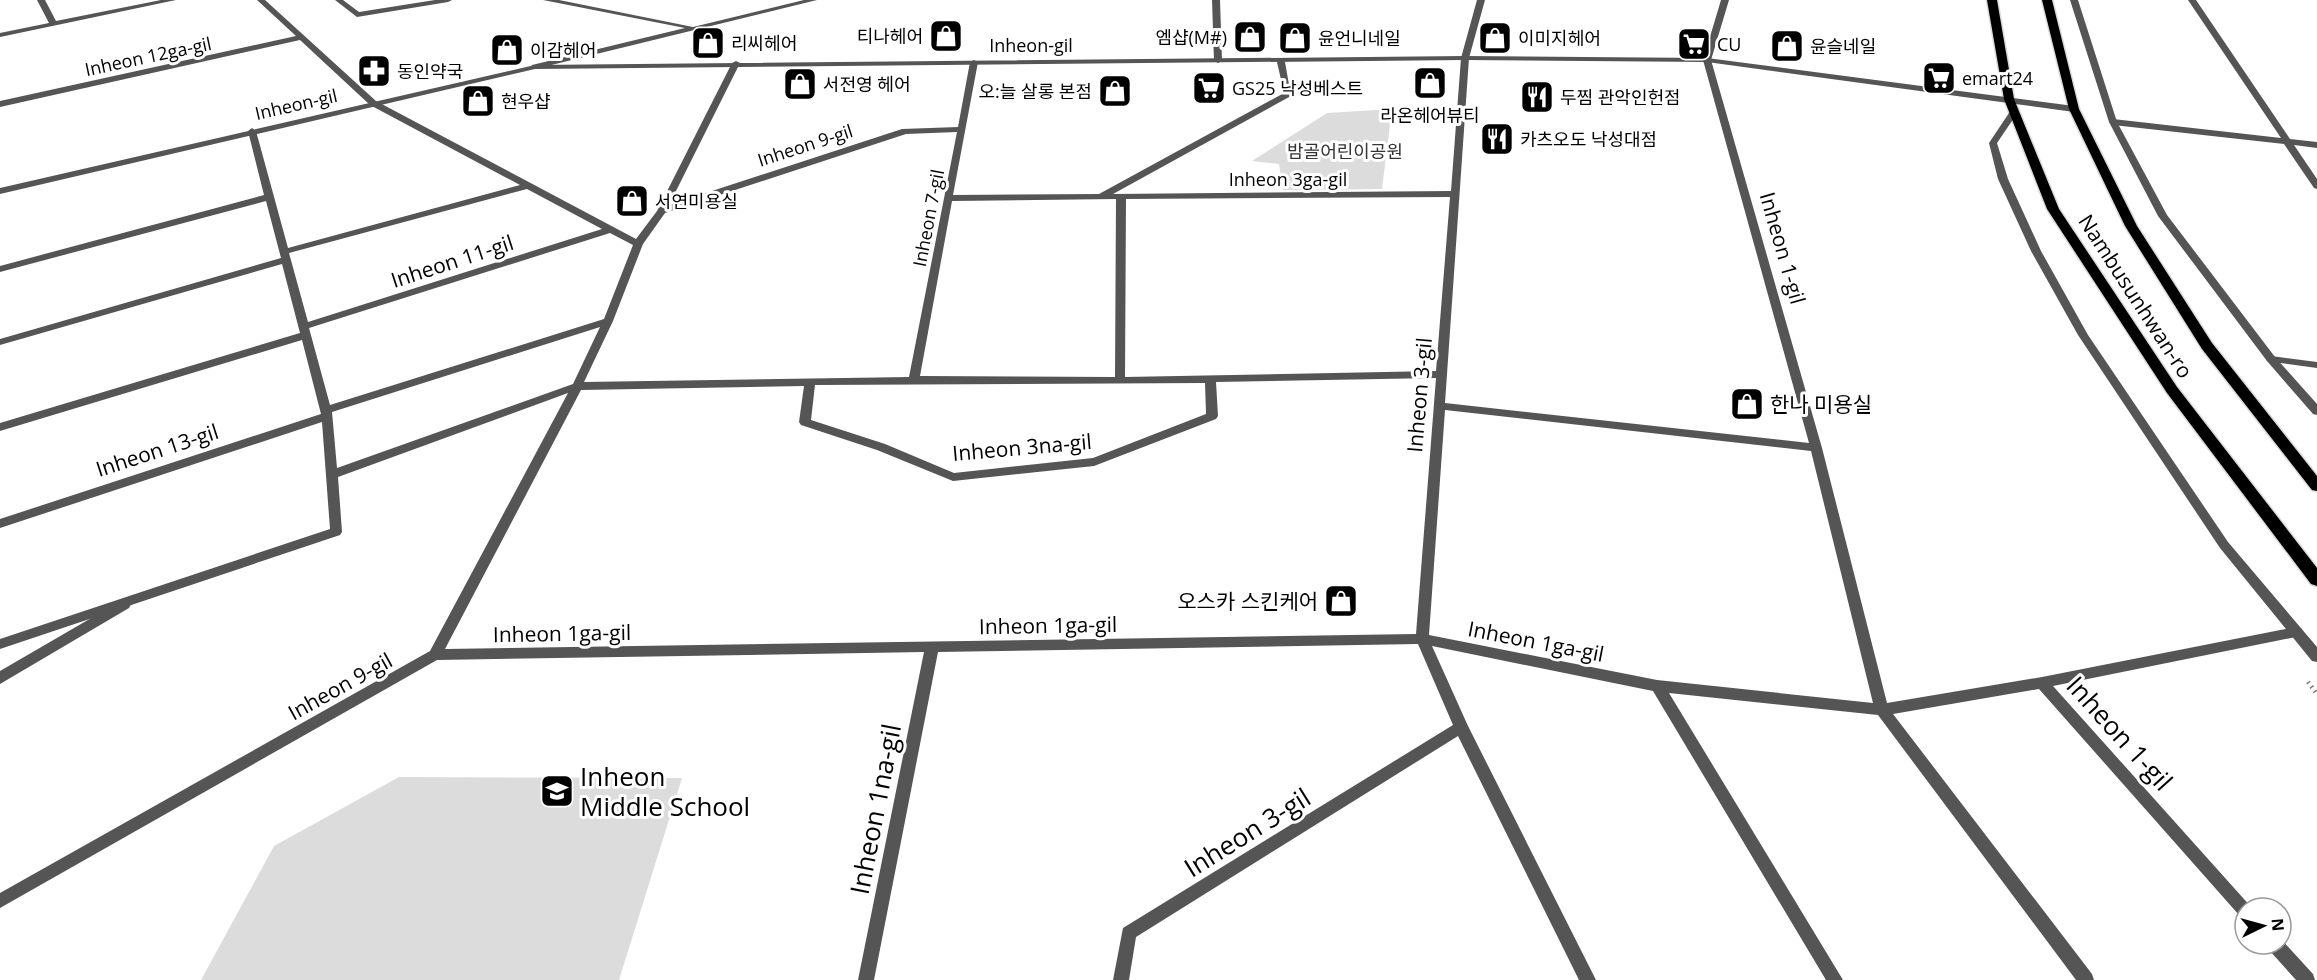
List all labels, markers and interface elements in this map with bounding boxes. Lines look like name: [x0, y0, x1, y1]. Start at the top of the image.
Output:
shop icon: 티나헤어: [928, 18, 964, 54]
shop icon: 엠샵(M#): [1232, 19, 1268, 55]
shop icon: 윤언니네일: [1277, 20, 1313, 56]
shop icon: 이미지헤어: [1477, 20, 1513, 56]
place label: 티나헤어: [857, 24, 923, 48]
shop icon: 리씨헤어: [690, 25, 726, 61]
place label: 엠샵(M#): [1155, 25, 1227, 49]
place label: 윤언니네일: [1318, 26, 1401, 50]
place label: 이미지헤어: [1518, 26, 1601, 50]
supermarket icon: CU: [1676, 26, 1712, 62]
shop icon: 윤슬네일: [1769, 28, 1805, 64]
street label: Inheon 12ga-gil: [83, 31, 213, 81]
place label: 리씨헤어: [731, 31, 797, 55]
shop icon: 이감헤어: [489, 32, 525, 68]
place label: CU: [1717, 32, 1741, 56]
street label: Inheon-gil: [989, 33, 1073, 57]
place label: 윤슬네일: [1810, 34, 1876, 58]
place label: 이감헤어: [530, 38, 596, 62]
pharmacy icon: 동인약국: [356, 53, 392, 89]
place label: 동인약국: [397, 59, 463, 83]
supermarket icon: emart24: [1921, 60, 1957, 96]
shop icon: 라온헤어뷰티: [1412, 65, 1448, 101]
shop icon: 서전영 헤어: [782, 66, 818, 102]
place label: emart24: [1962, 66, 2033, 90]
supermarket icon: GS25 낙성베스트: [1191, 70, 1227, 106]
place label: 서전영 헤어: [823, 72, 910, 96]
shop icon: 오:늘 살롱 본점: [1097, 73, 1133, 109]
place label: GS25 낙성베스트: [1232, 76, 1363, 100]
place label: 오:늘 살롱 본점: [979, 79, 1092, 103]
restaurant icon: 두찜 관악인헌점: [1519, 79, 1555, 115]
street label: Inheon-gil: [253, 83, 339, 125]
shop icon: 현우샵: [460, 83, 496, 119]
place label: 두찜 관악인헌점: [1560, 85, 1681, 109]
place label: 현우샵: [501, 89, 551, 113]
place label: 라온헤어뷰티: [1380, 103, 1480, 127]
street label: Inheon 9-gil: [754, 118, 856, 172]
restaurant icon: 카츠오도 낙성대점: [1479, 121, 1515, 157]
place label: 카츠오도 낙성대점: [1520, 127, 1657, 151]
park label: 밤골어린이공원: [1287, 139, 1403, 163]
street label: Inheon 7-gil: [907, 167, 949, 269]
street label: Inheon 3ga-gil: [1229, 167, 1347, 191]
shop icon: 서연미용실: [614, 183, 650, 219]
place label: 서연미용실: [655, 189, 738, 213]
street label: Inheon 1-gil: [1754, 189, 1812, 307]
street label: Nambusunhwan-ro: [2072, 209, 2200, 383]
street label: Inheon 11-gil: [387, 228, 517, 294]
street label: Inheon 3-gil: [1400, 336, 1438, 454]
shop icon: 한나 미용실: [1729, 386, 1765, 422]
place label: 한나 미용실: [1770, 390, 1872, 418]
street label: Inheon 13-gil: [92, 417, 222, 483]
street label: Inheon 3na-gil: [951, 427, 1093, 467]
shop icon: 오스카 스킨케어: [1323, 583, 1359, 619]
place label: 오스카 스킨케어: [1177, 587, 1318, 615]
street label: Inheon 1ga-gil: [979, 610, 1117, 640]
street label: Inheon 1ga-gil: [1465, 614, 1607, 668]
street label: Inheon 1ga-gil: [493, 618, 631, 648]
street label: Inheon 9-gil: [283, 646, 397, 726]
street label: Inheon 1-gil: [2059, 668, 2181, 798]
street label: Inheon 1na-gil: [841, 721, 909, 897]
place label: Inheon Middle School: [580, 758, 750, 824]
school or university icon: Inheon Middle School: [539, 773, 575, 809]
street label: Inheon 3-gil: [1177, 779, 1317, 885]
north arrow: [2233, 896, 2293, 956]
text: N: [2266, 917, 2289, 932]

